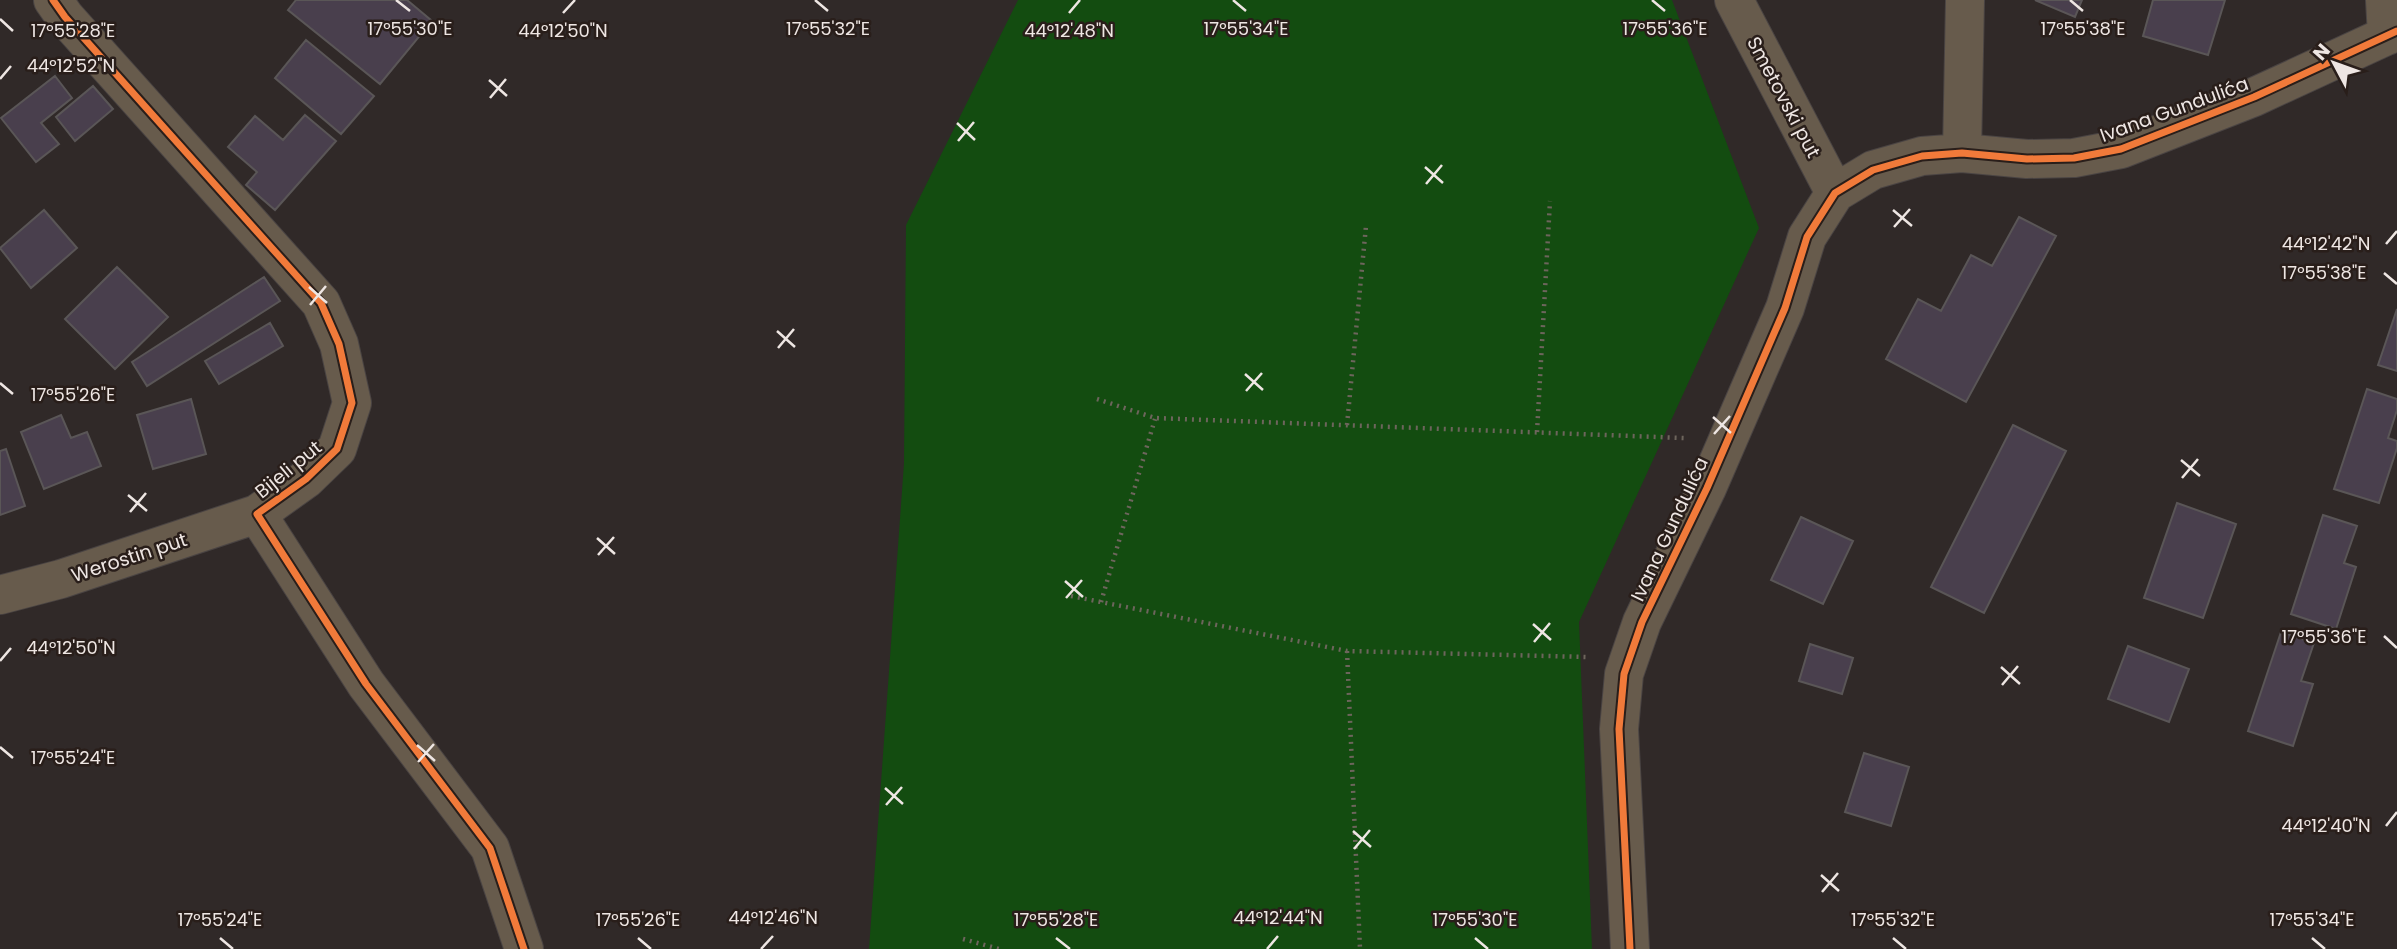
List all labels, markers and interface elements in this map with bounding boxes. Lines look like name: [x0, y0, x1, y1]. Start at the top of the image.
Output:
text: 17°55'30"E: [368, 16, 452, 41]
text: 17°55'32"E: [786, 16, 870, 41]
text: 17°55'34"E: [1204, 16, 1288, 41]
text: 17°55'36"E: [1623, 16, 1707, 41]
text: 17°55'38"E: [2041, 16, 2125, 41]
text: 17°55'28"E: [31, 18, 115, 43]
text: 44°12'50"N: [518, 18, 608, 43]
text: 44°12'48"N: [1024, 18, 1114, 43]
north arrow: [2299, 28, 2369, 98]
street label: Smetovski put: [1740, 32, 1827, 163]
text: N: [2307, 38, 2336, 66]
text: 44°12'52"N: [27, 53, 115, 78]
street label: Ivana Gundulića: [2096, 70, 2252, 149]
text: 44°12'42"N: [2282, 231, 2370, 256]
text: 17°55'38"E: [2282, 260, 2366, 285]
text: 17°55'26"E: [31, 382, 115, 407]
street label: Bijeli put: [249, 434, 328, 505]
street label: Ivana Gundulića: [1624, 453, 1715, 606]
street label: Werostin put: [68, 526, 191, 589]
text: 17°55'36"E: [2282, 624, 2366, 649]
text: 44°12'50"N: [26, 635, 116, 660]
text: 17°55'24"E: [31, 745, 115, 770]
text: 44°12'40"N: [2281, 813, 2371, 838]
text: 44°12'46"N: [728, 905, 818, 930]
text: 44°12'44"N: [1233, 905, 1323, 930]
text: 17°55'24"E: [178, 907, 262, 932]
text: 17°55'26"E: [596, 907, 680, 932]
text: 17°55'28"E: [1014, 907, 1098, 932]
text: 17°55'30"E: [1433, 907, 1517, 932]
text: 17°55'32"E: [1851, 907, 1935, 932]
text: 17°55'34"E: [2270, 907, 2354, 932]

